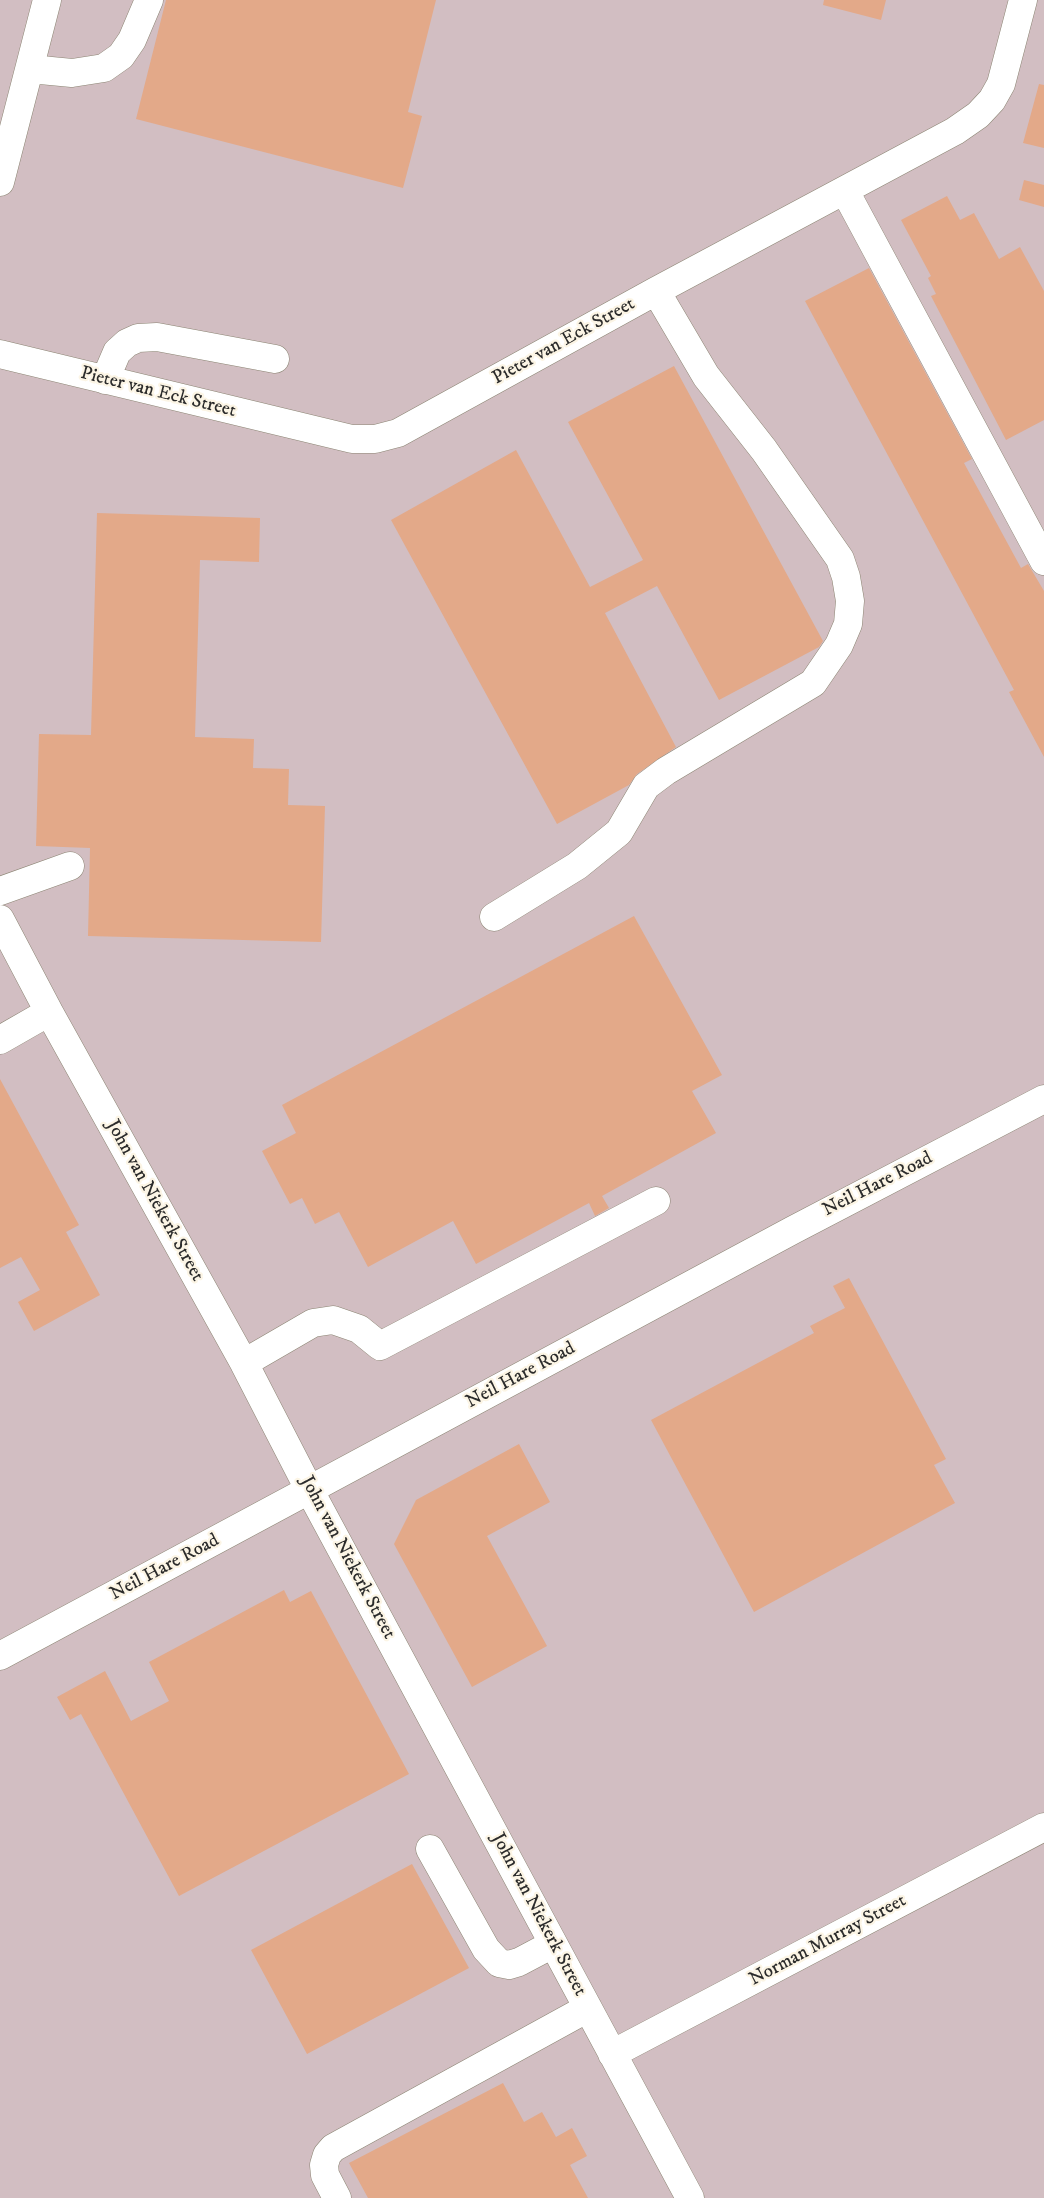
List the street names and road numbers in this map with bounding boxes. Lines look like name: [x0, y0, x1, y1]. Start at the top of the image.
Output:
street label: Pieter van Eck Street: [489, 293, 639, 391]
street label: Pieter van Eck Street: [78, 363, 238, 423]
street label: John van Niekerk Street: [100, 1116, 208, 1286]
street label: Neil Hare Road: [819, 1148, 937, 1222]
street label: Neil Hare Road: [463, 1338, 579, 1414]
street label: John van Niekerk Street: [294, 1473, 400, 1643]
street label: Neil Hare Road: [107, 1530, 223, 1606]
street label: John van Niekerk Street: [485, 1830, 591, 2000]
street label: Norman Murray Street: [746, 1890, 910, 1992]

